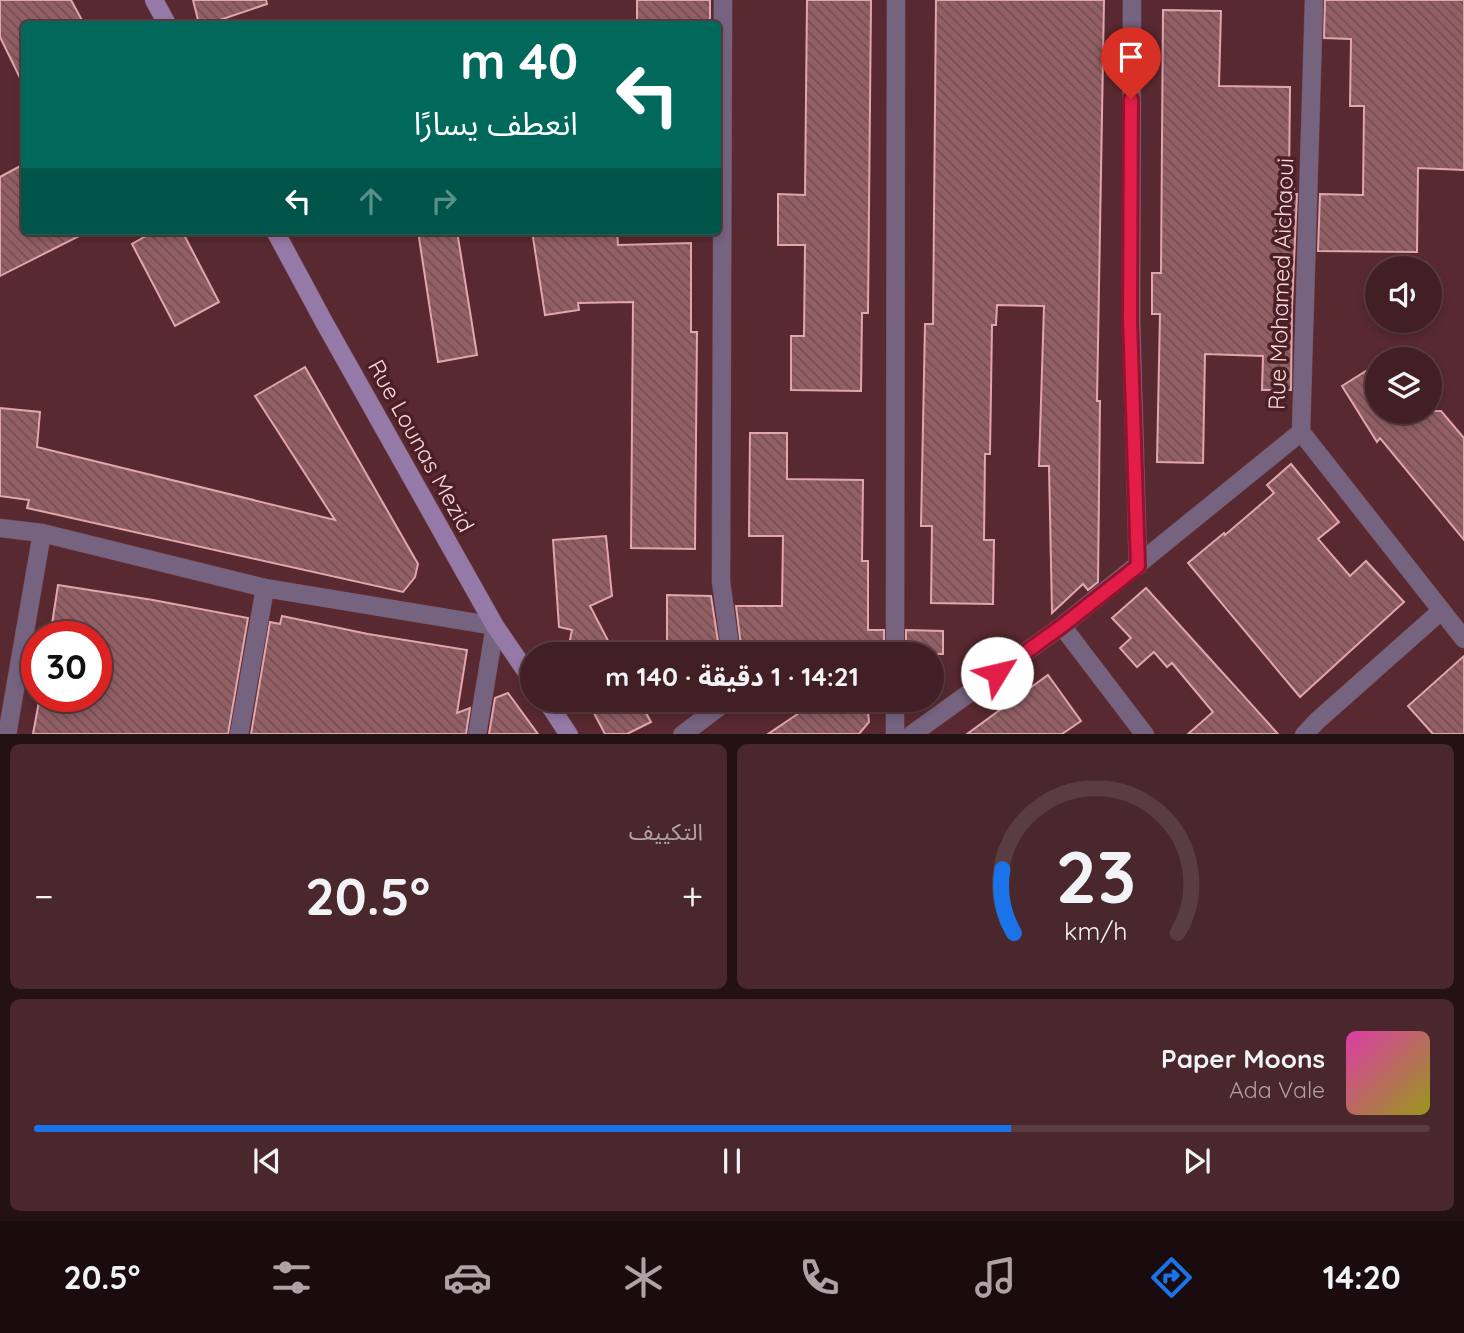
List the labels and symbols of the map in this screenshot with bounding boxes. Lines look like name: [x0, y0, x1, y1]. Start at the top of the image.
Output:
pin: [1101, 27, 1161, 99]
street label: Rue Mohamed Aichaoui: [1262, 157, 1299, 411]
street label: Rue Lounas Mezid: [362, 354, 481, 537]
speed limit sign: 30: [21, 621, 112, 712]
position arrow: [960, 636, 1034, 710]

